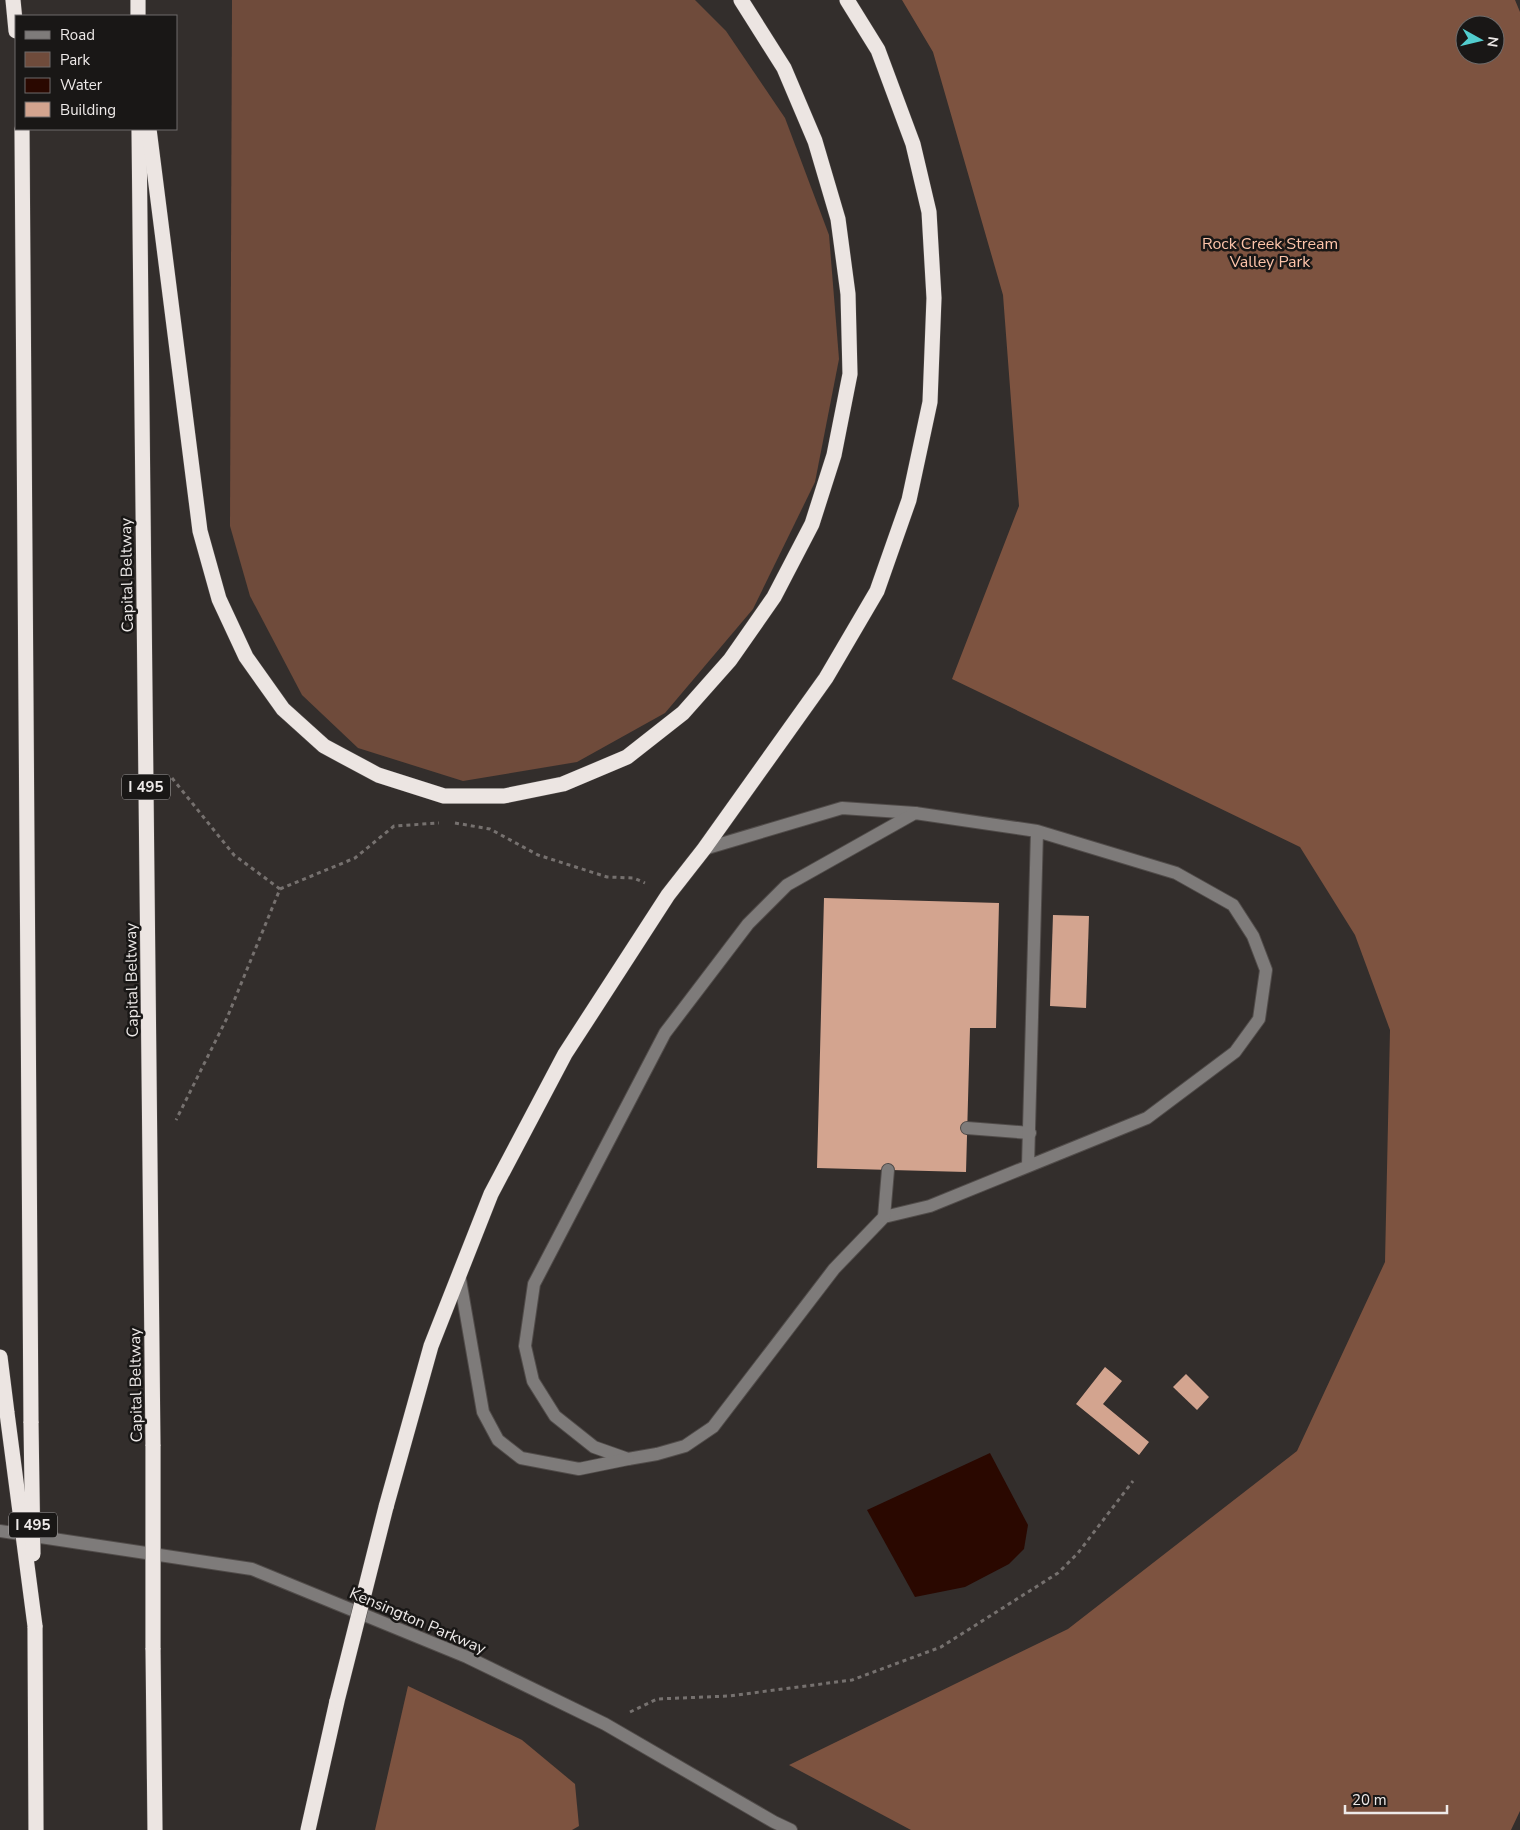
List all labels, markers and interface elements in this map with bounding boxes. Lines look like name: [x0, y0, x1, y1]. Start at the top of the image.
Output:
legend: [15, 15, 178, 130]
north arrow: [1455, 15, 1505, 65]
text: Road: [60, 25, 95, 45]
text: N: [1482, 35, 1503, 48]
text: Park: [60, 50, 90, 70]
text: Water: [60, 75, 103, 95]
text: Building: [60, 100, 116, 120]
park label: Rock Creek Stream Valley Park: [1202, 233, 1338, 273]
street label: Capital Beltway: [115, 517, 139, 632]
road number: I 495: [122, 774, 170, 800]
street label: Capital Beltway: [120, 922, 144, 1037]
street label: Capital Beltway: [124, 1327, 148, 1442]
road number: I 495: [9, 1512, 57, 1538]
street label: Kensington Parkway: [346, 1582, 490, 1660]
scale bar: [1345, 1782, 1448, 1814]
text: 20 m: [1352, 1790, 1387, 1810]

